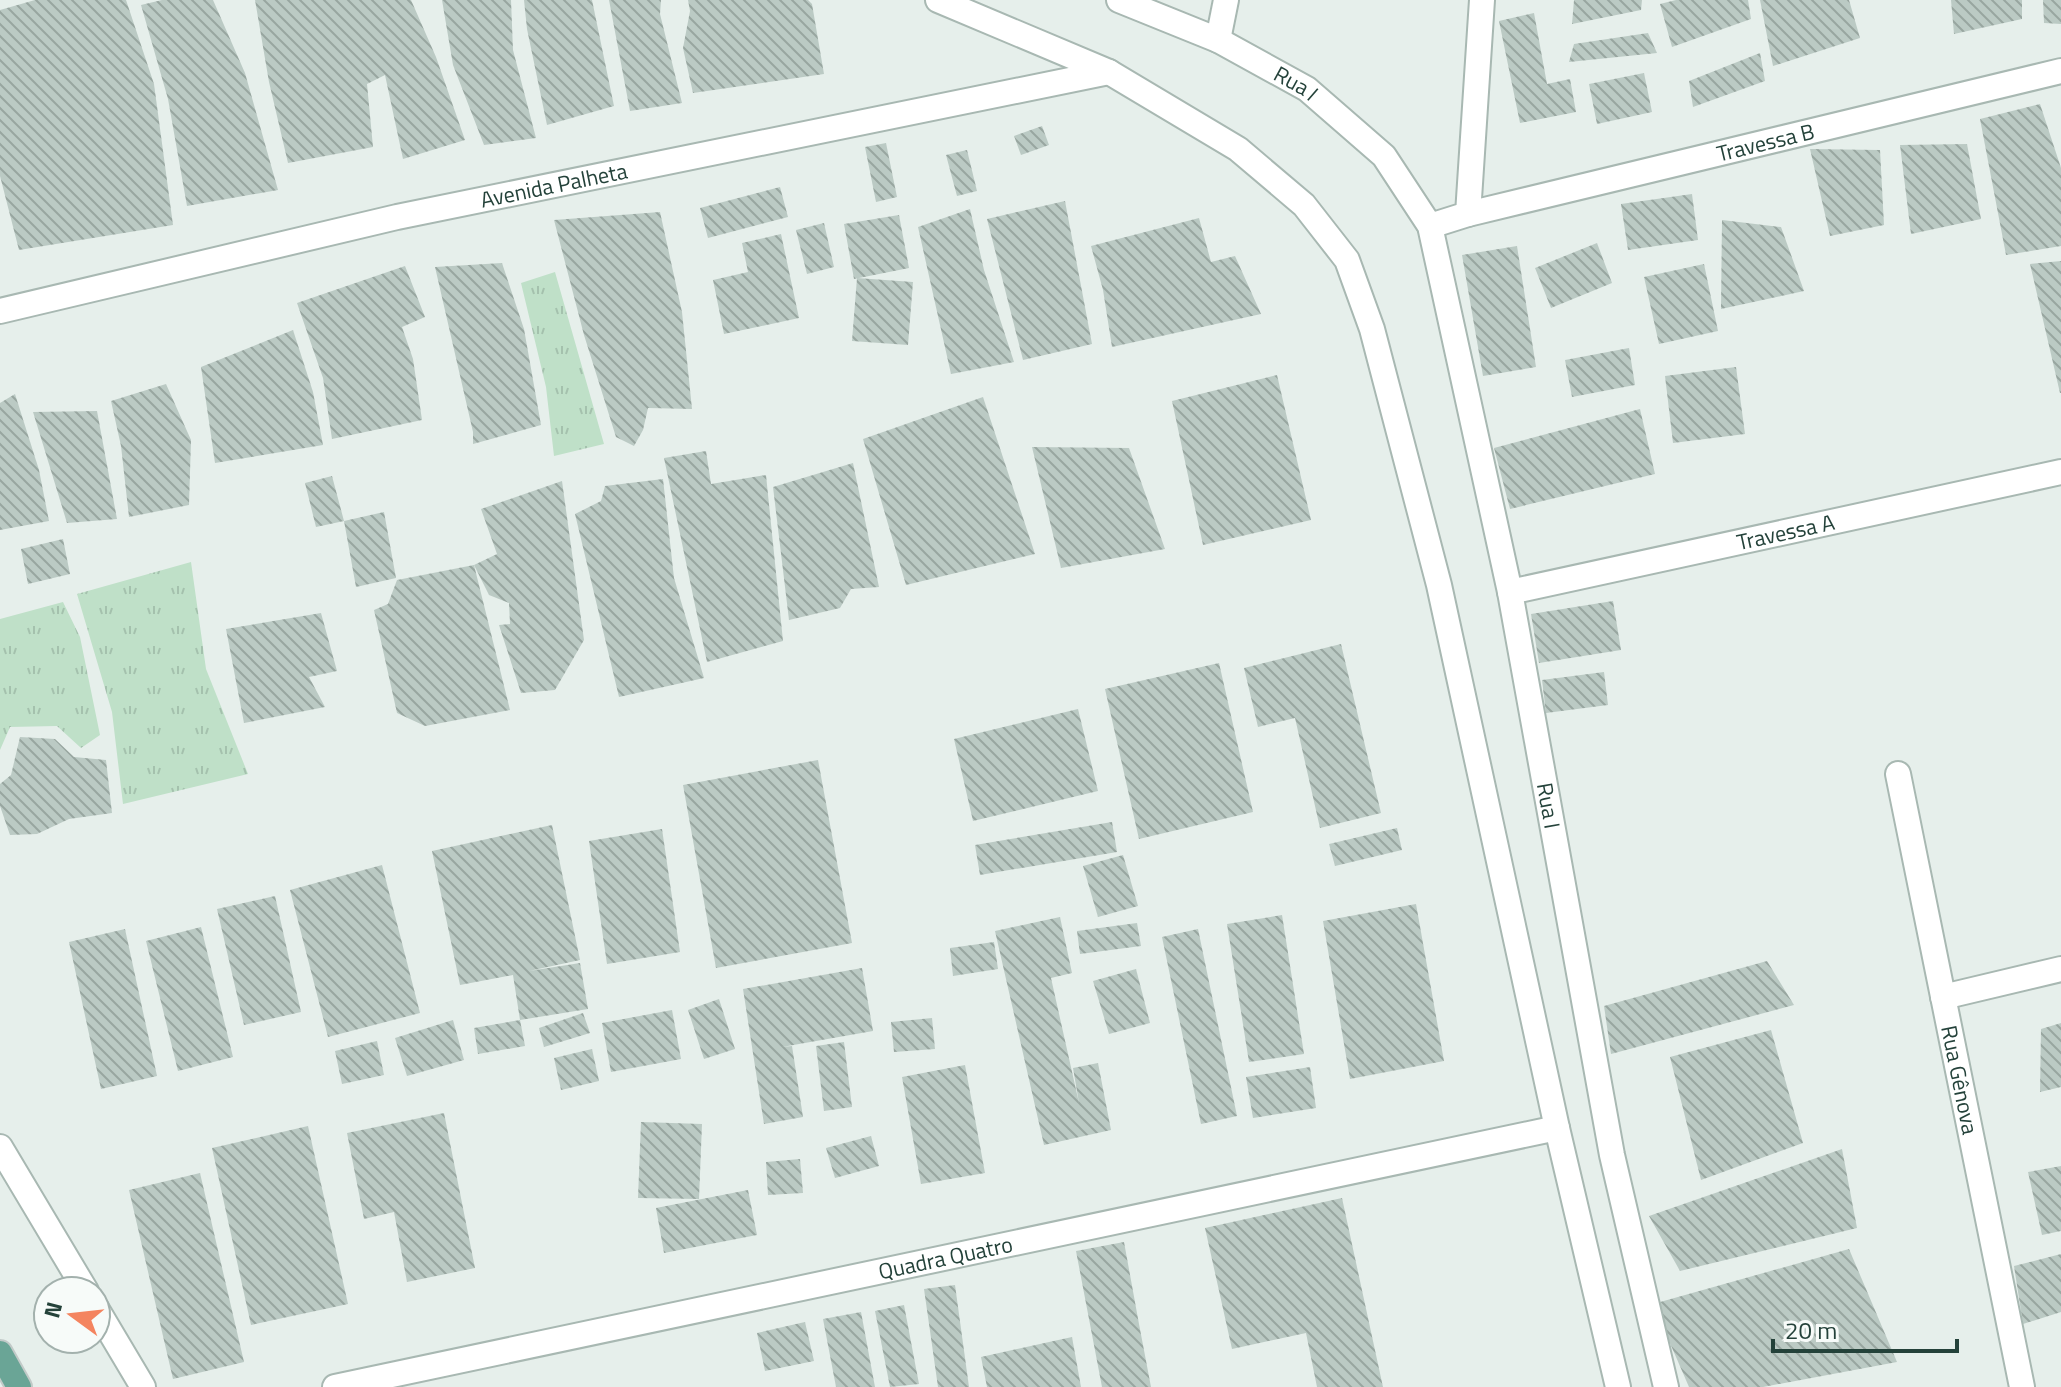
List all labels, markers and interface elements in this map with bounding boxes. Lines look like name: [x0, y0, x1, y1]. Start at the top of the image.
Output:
street label: Rua I: [1268, 57, 1326, 109]
street label: Travessa B: [1713, 114, 1818, 170]
street label: Avenida Palheta: [477, 154, 630, 217]
street label: Travessa A: [1733, 505, 1838, 559]
street label: Rua I: [1528, 780, 1570, 832]
street label: Rua Gênova: [1932, 1022, 1987, 1137]
street label: Quadra Quatro: [875, 1227, 1016, 1288]
north arrow: [32, 1275, 112, 1355]
text: N: [34, 1298, 71, 1322]
scale bar: [1773, 1303, 1957, 1353]
text: 20 m: [1785, 1312, 1837, 1348]

